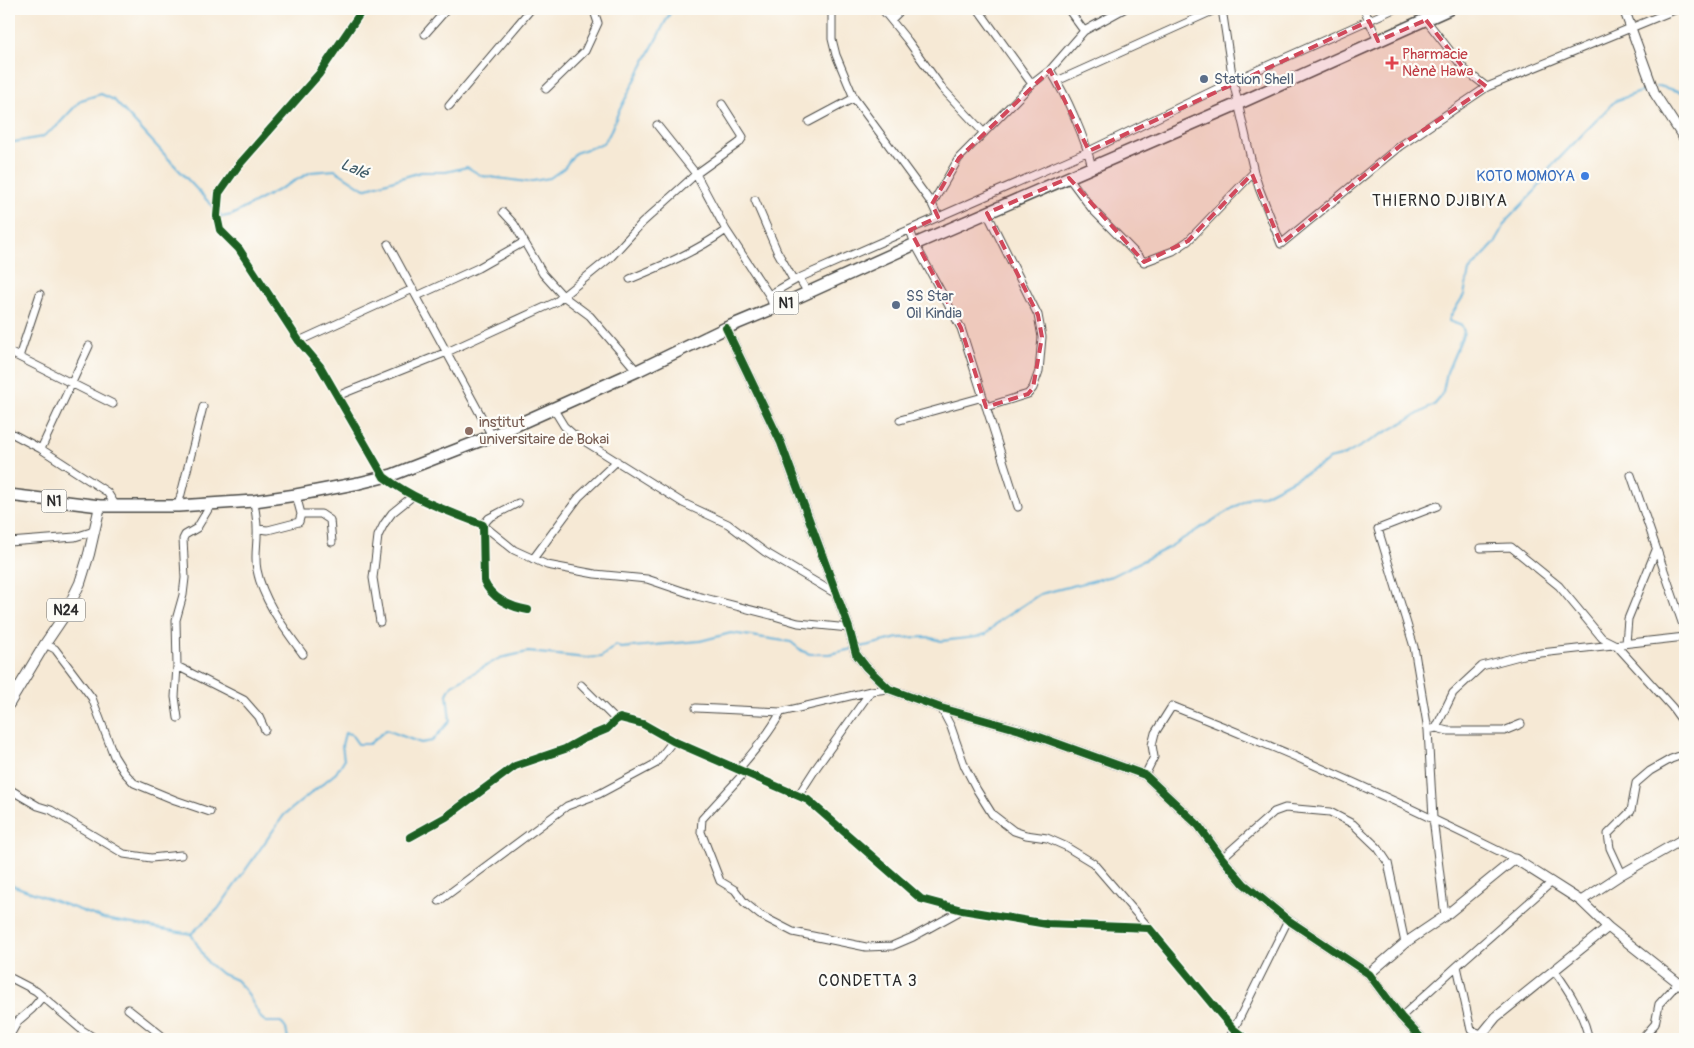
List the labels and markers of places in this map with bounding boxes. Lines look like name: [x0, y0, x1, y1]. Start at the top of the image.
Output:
place label: Pharmacie Nènè Hawa: [1402, 45, 1473, 81]
marker: Pharmacie Nènè Hawa: [1386, 57, 1398, 69]
place label: Station Shell: [1214, 70, 1294, 89]
marker: Station Shell: [1198, 73, 1210, 85]
place label: KOTO MOMOYA: [1476, 167, 1575, 186]
marker: KOTO MOMOYA: [1579, 170, 1591, 182]
place label: SS Star Oil Kindia: [906, 287, 962, 323]
marker: SS Star Oil Kindia: [890, 299, 902, 311]
place label: institut universitaire de Bokai: [479, 413, 609, 449]
marker: institut universitaire de Bokai: [463, 425, 475, 437]

